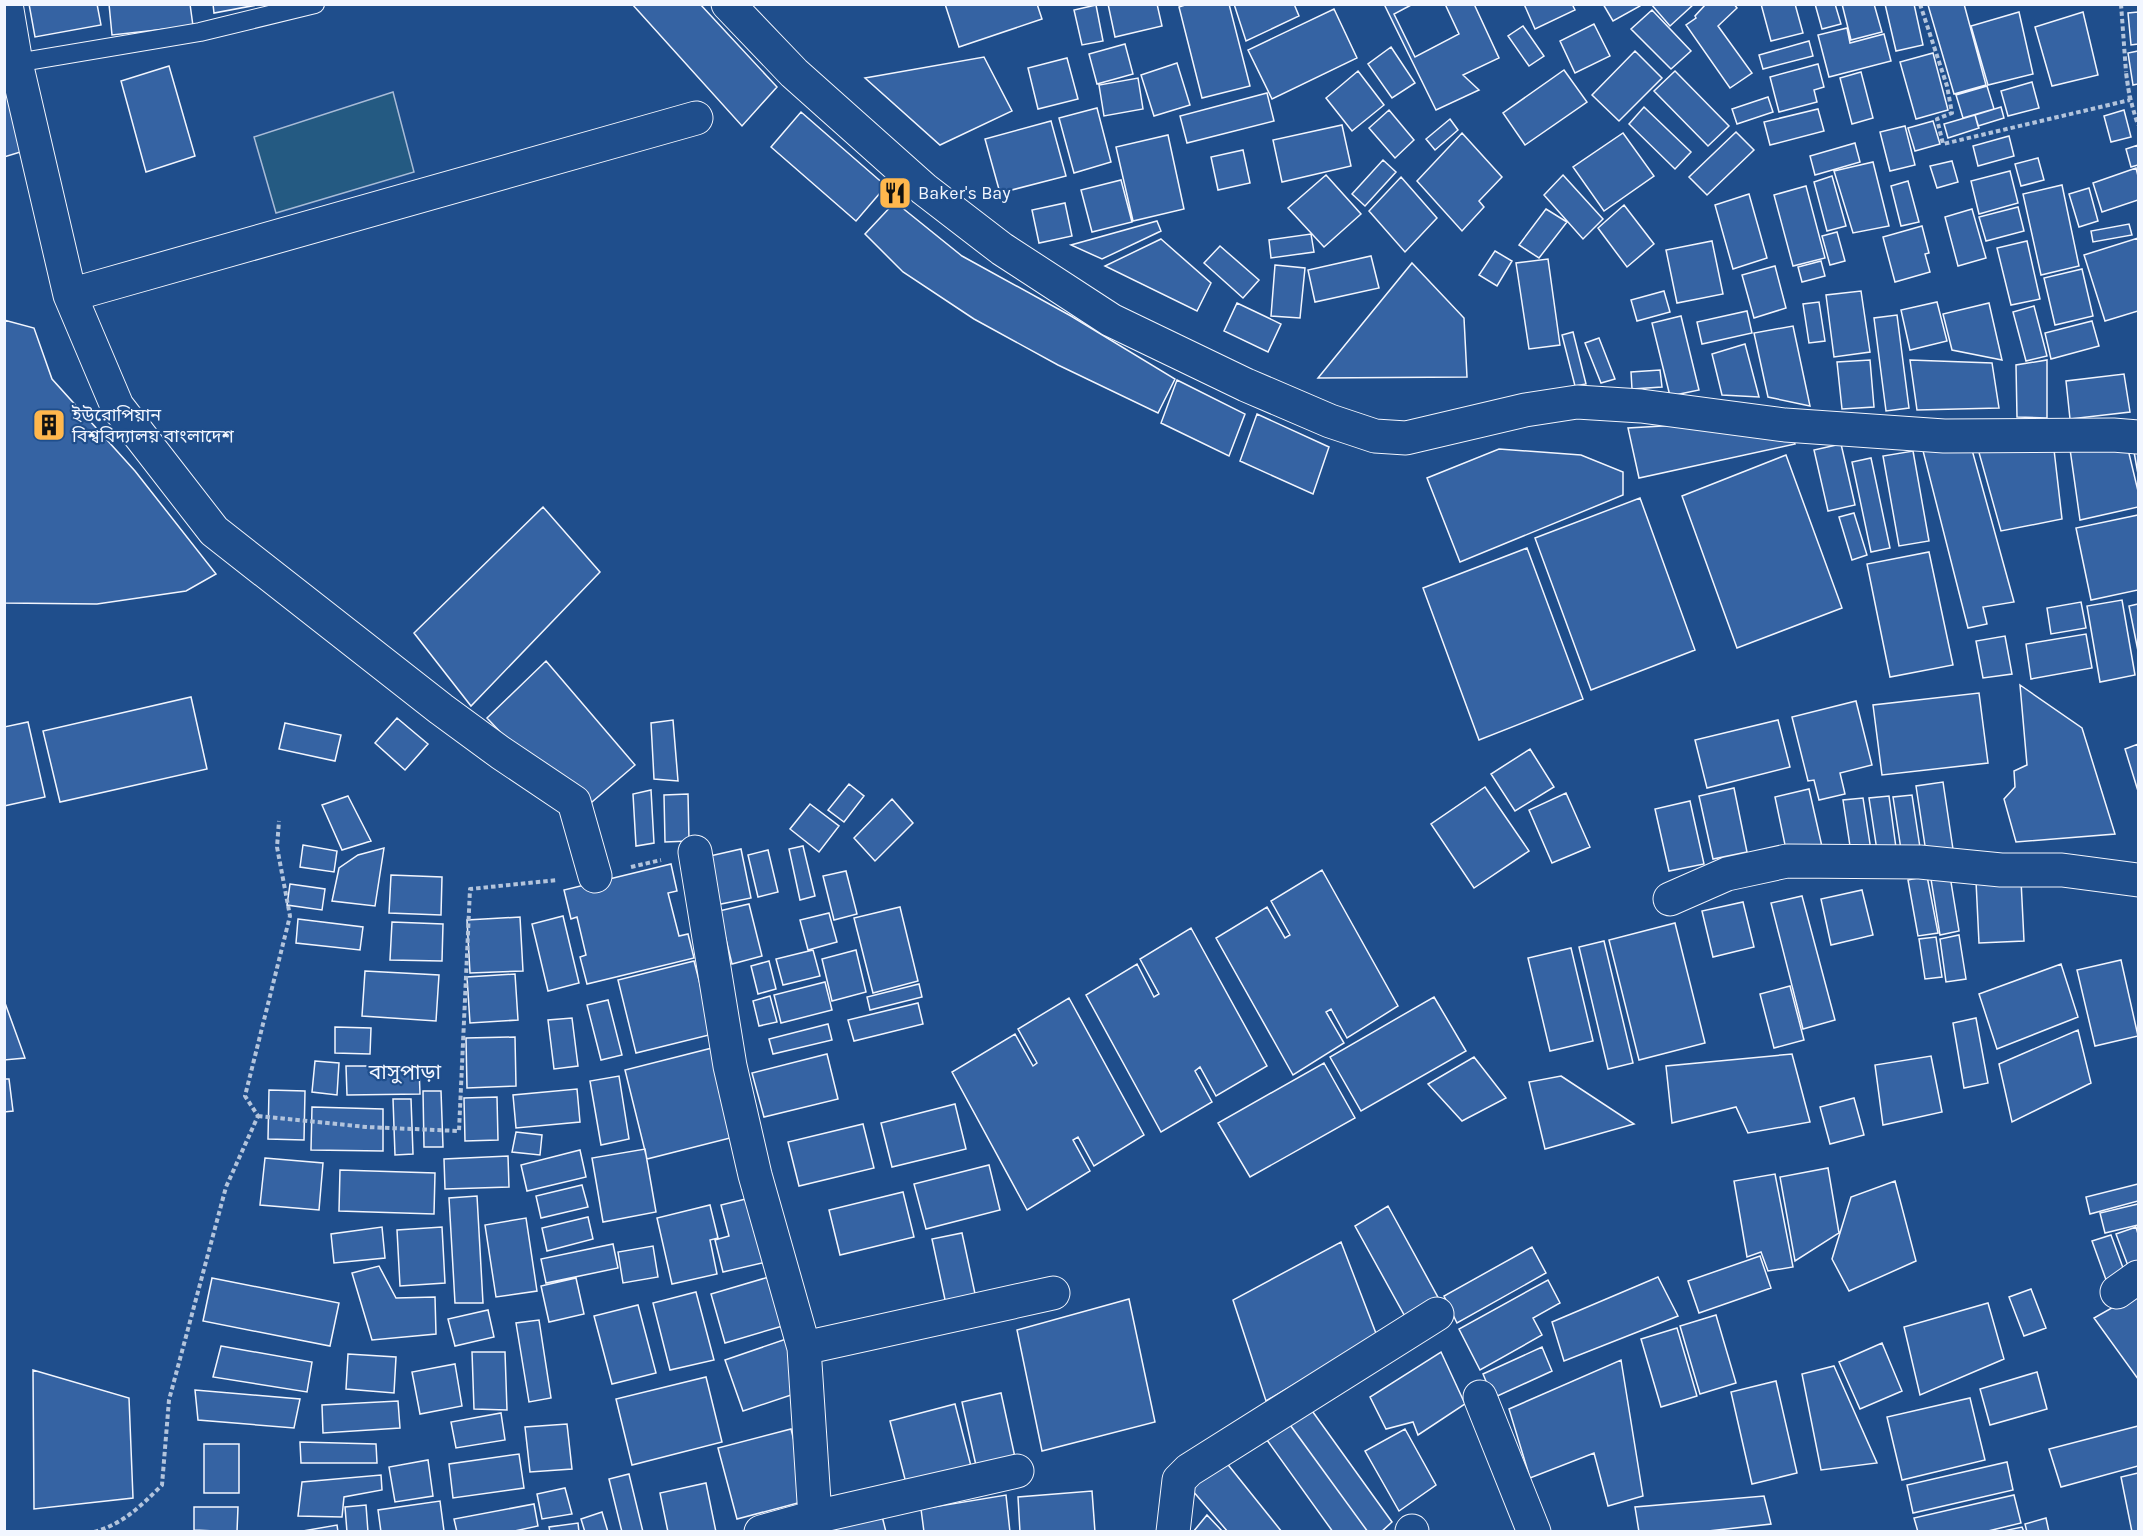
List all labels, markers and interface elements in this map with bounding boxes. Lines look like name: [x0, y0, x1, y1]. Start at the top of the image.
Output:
restaurant icon: Baker's Bay: [877, 175, 913, 211]
place label: Baker's Bay: [918, 182, 1011, 204]
place label: ইউরোপিয়ান বিশ্ববিদ্যালয় বাংলাদেশ: [71, 404, 234, 447]
building icon: ইউরোপিয়ান বিশ্ববিদ্যালয় বাংলাদেশ: [31, 407, 67, 443]
district label: বাসুপাড়া: [368, 1060, 442, 1084]

